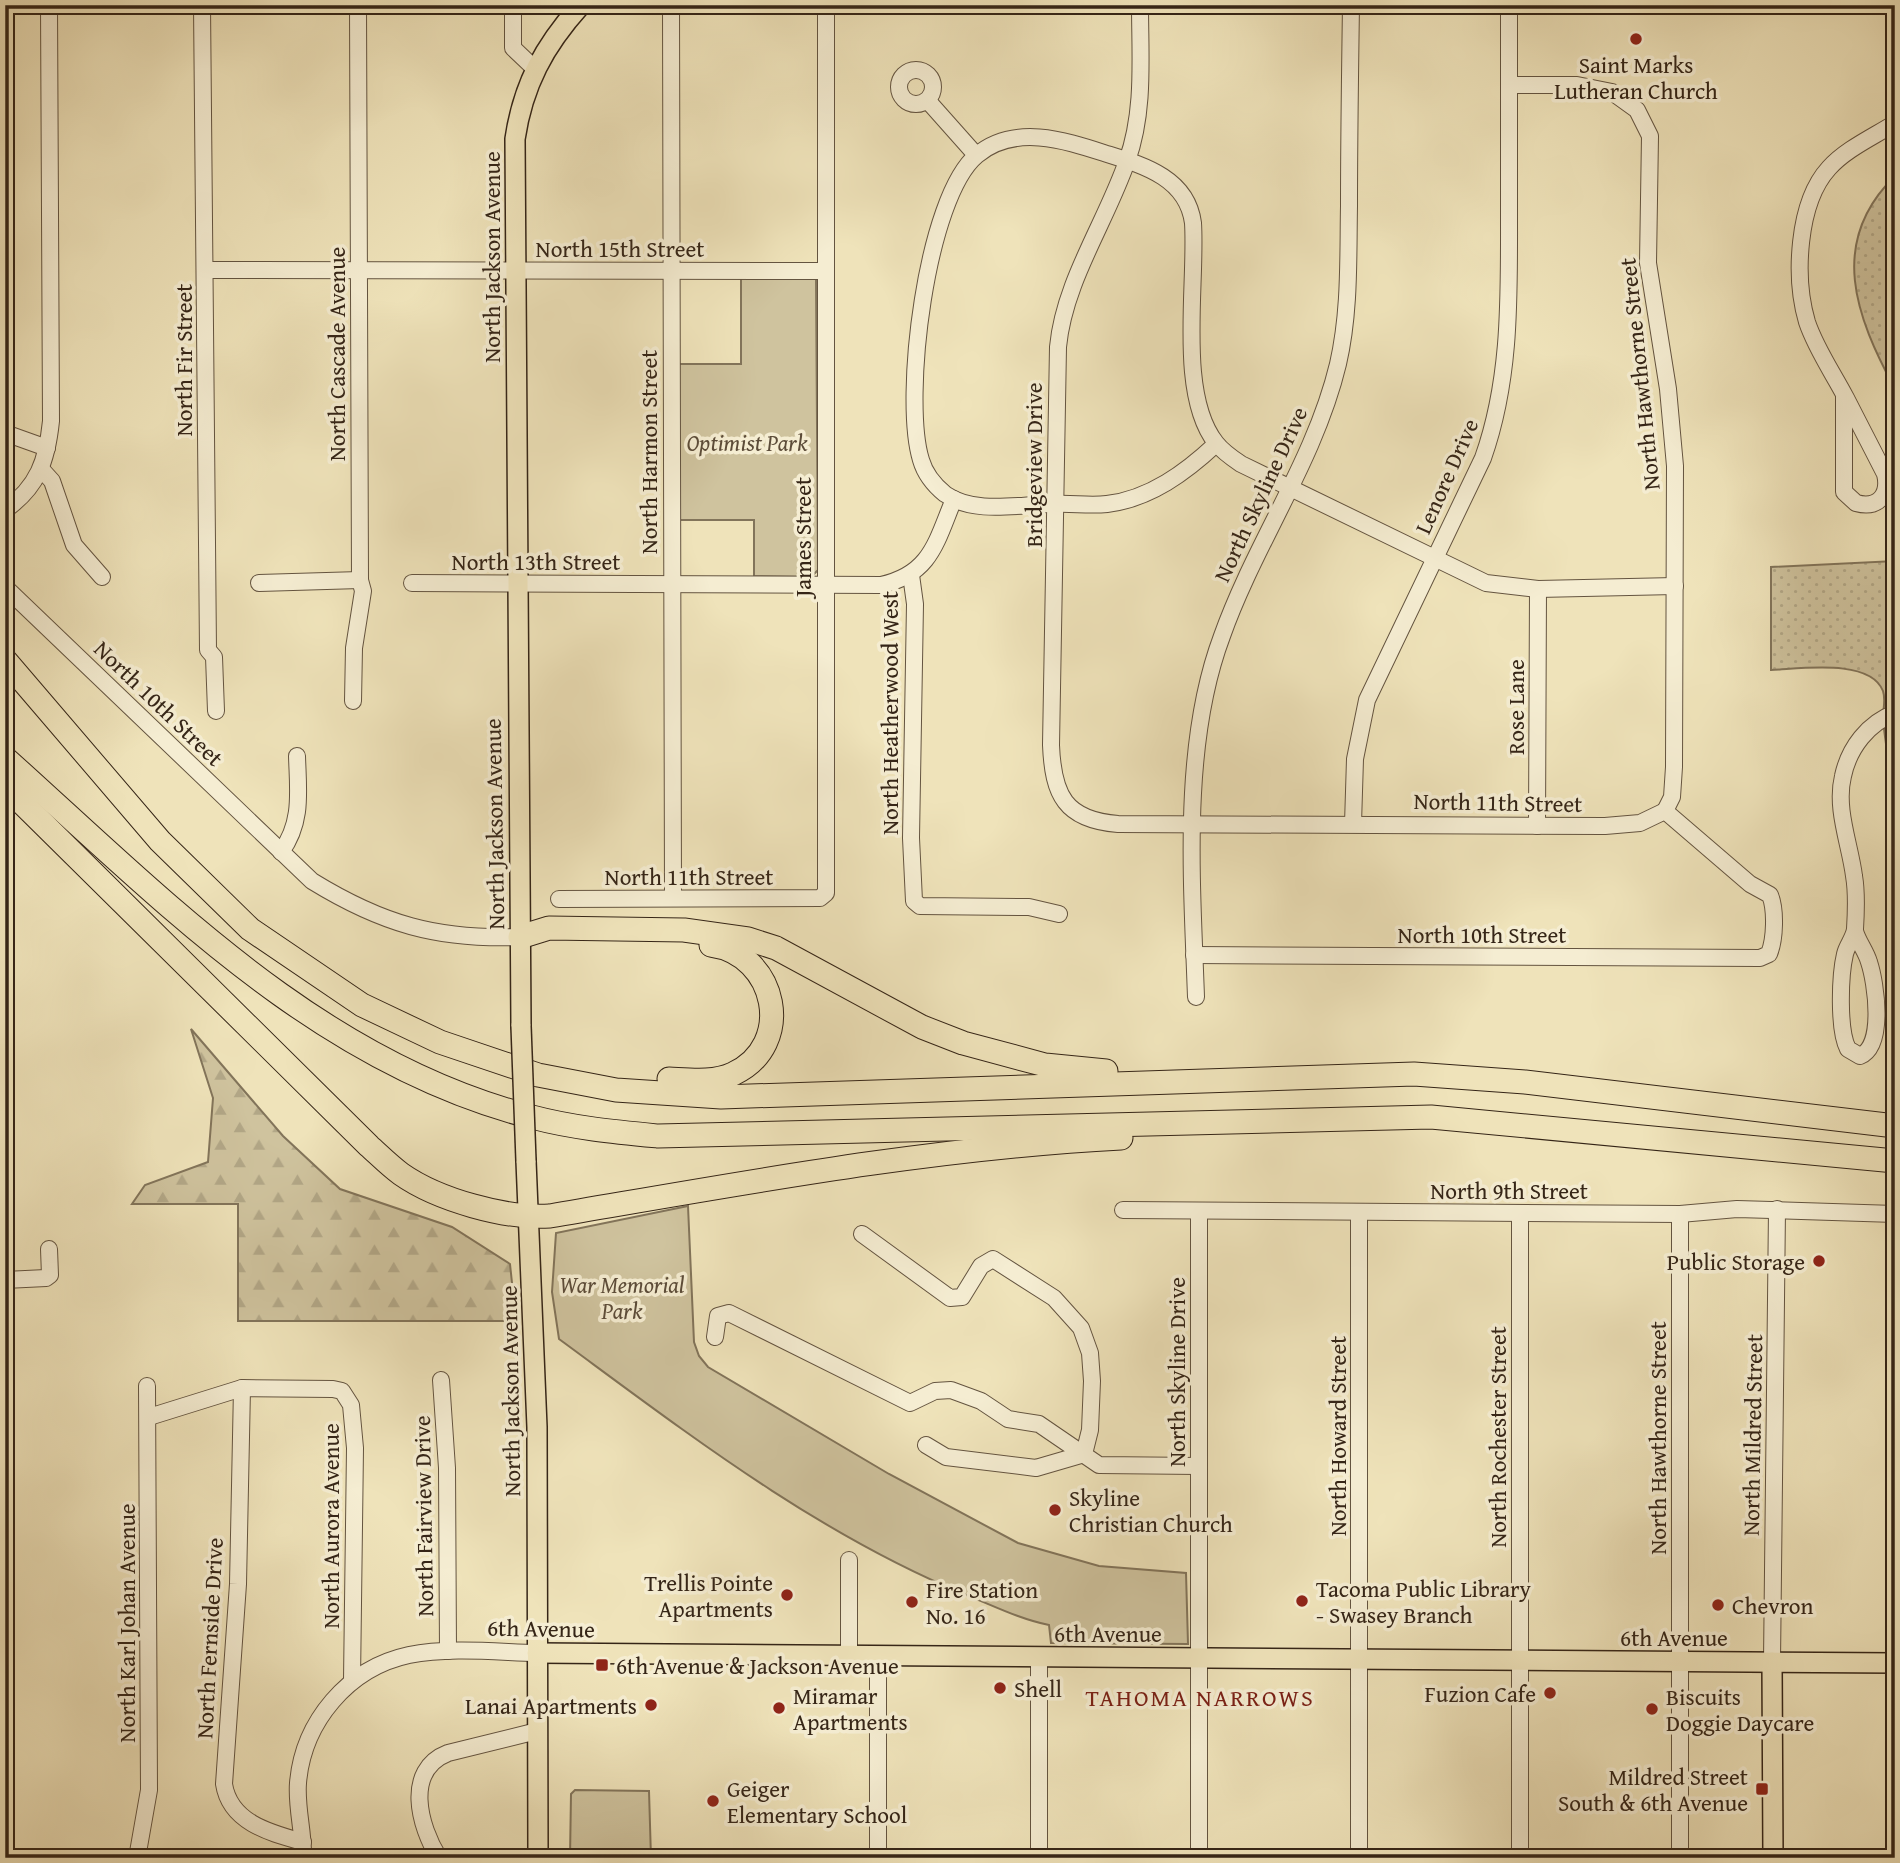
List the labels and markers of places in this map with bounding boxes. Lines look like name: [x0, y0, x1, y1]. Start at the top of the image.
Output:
marker: Saint Marks Lutheran Church: [1628, 31, 1644, 47]
place label: Saint Marks Lutheran Church: [1554, 48, 1718, 107]
place label: Public Storage: [1667, 1245, 1805, 1278]
marker: Public Storage: [1811, 1253, 1827, 1269]
place label: Skyline Christian Church: [1069, 1481, 1233, 1540]
marker: Skyline Christian Church: [1047, 1502, 1063, 1518]
place label: Trellis Pointe Apartments: [644, 1566, 773, 1625]
place label: Tacoma Public Library - Swasey Branch: [1316, 1572, 1532, 1631]
place label: Fire Station No. 16: [926, 1573, 1038, 1632]
marker: Trellis Pointe Apartments: [779, 1587, 795, 1603]
place label: Chevron: [1732, 1589, 1814, 1622]
marker: Tacoma Public Library - Swasey Branch: [1294, 1593, 1310, 1609]
marker: Fire Station No. 16: [904, 1594, 920, 1610]
marker: Chevron: [1710, 1597, 1726, 1613]
place label: 6th Avenue & Jackson Avenue: [616, 1649, 899, 1682]
marker: 6th Avenue & Jackson Avenue: [594, 1657, 610, 1673]
place label: Shell: [1014, 1672, 1062, 1705]
place label: Fuzion Cafe: [1425, 1677, 1536, 1710]
place label: Miramar Apartments: [793, 1679, 908, 1738]
marker: Shell: [992, 1680, 1008, 1696]
place label: Biscuits Doggie Daycare: [1666, 1680, 1814, 1739]
marker: Fuzion Cafe: [1542, 1685, 1558, 1701]
place label: Lanai Apartments: [465, 1689, 637, 1722]
marker: Lanai Apartments: [643, 1697, 659, 1713]
marker: Miramar Apartments: [771, 1700, 787, 1716]
marker: Biscuits Doggie Daycare: [1644, 1701, 1660, 1717]
place label: Mildred Street South & 6th Avenue: [1558, 1760, 1748, 1819]
place label: Geiger Elementary School: [727, 1772, 907, 1831]
marker: Mildred Street South & 6th Avenue: [1754, 1781, 1770, 1797]
marker: Geiger Elementary School: [705, 1793, 721, 1809]

